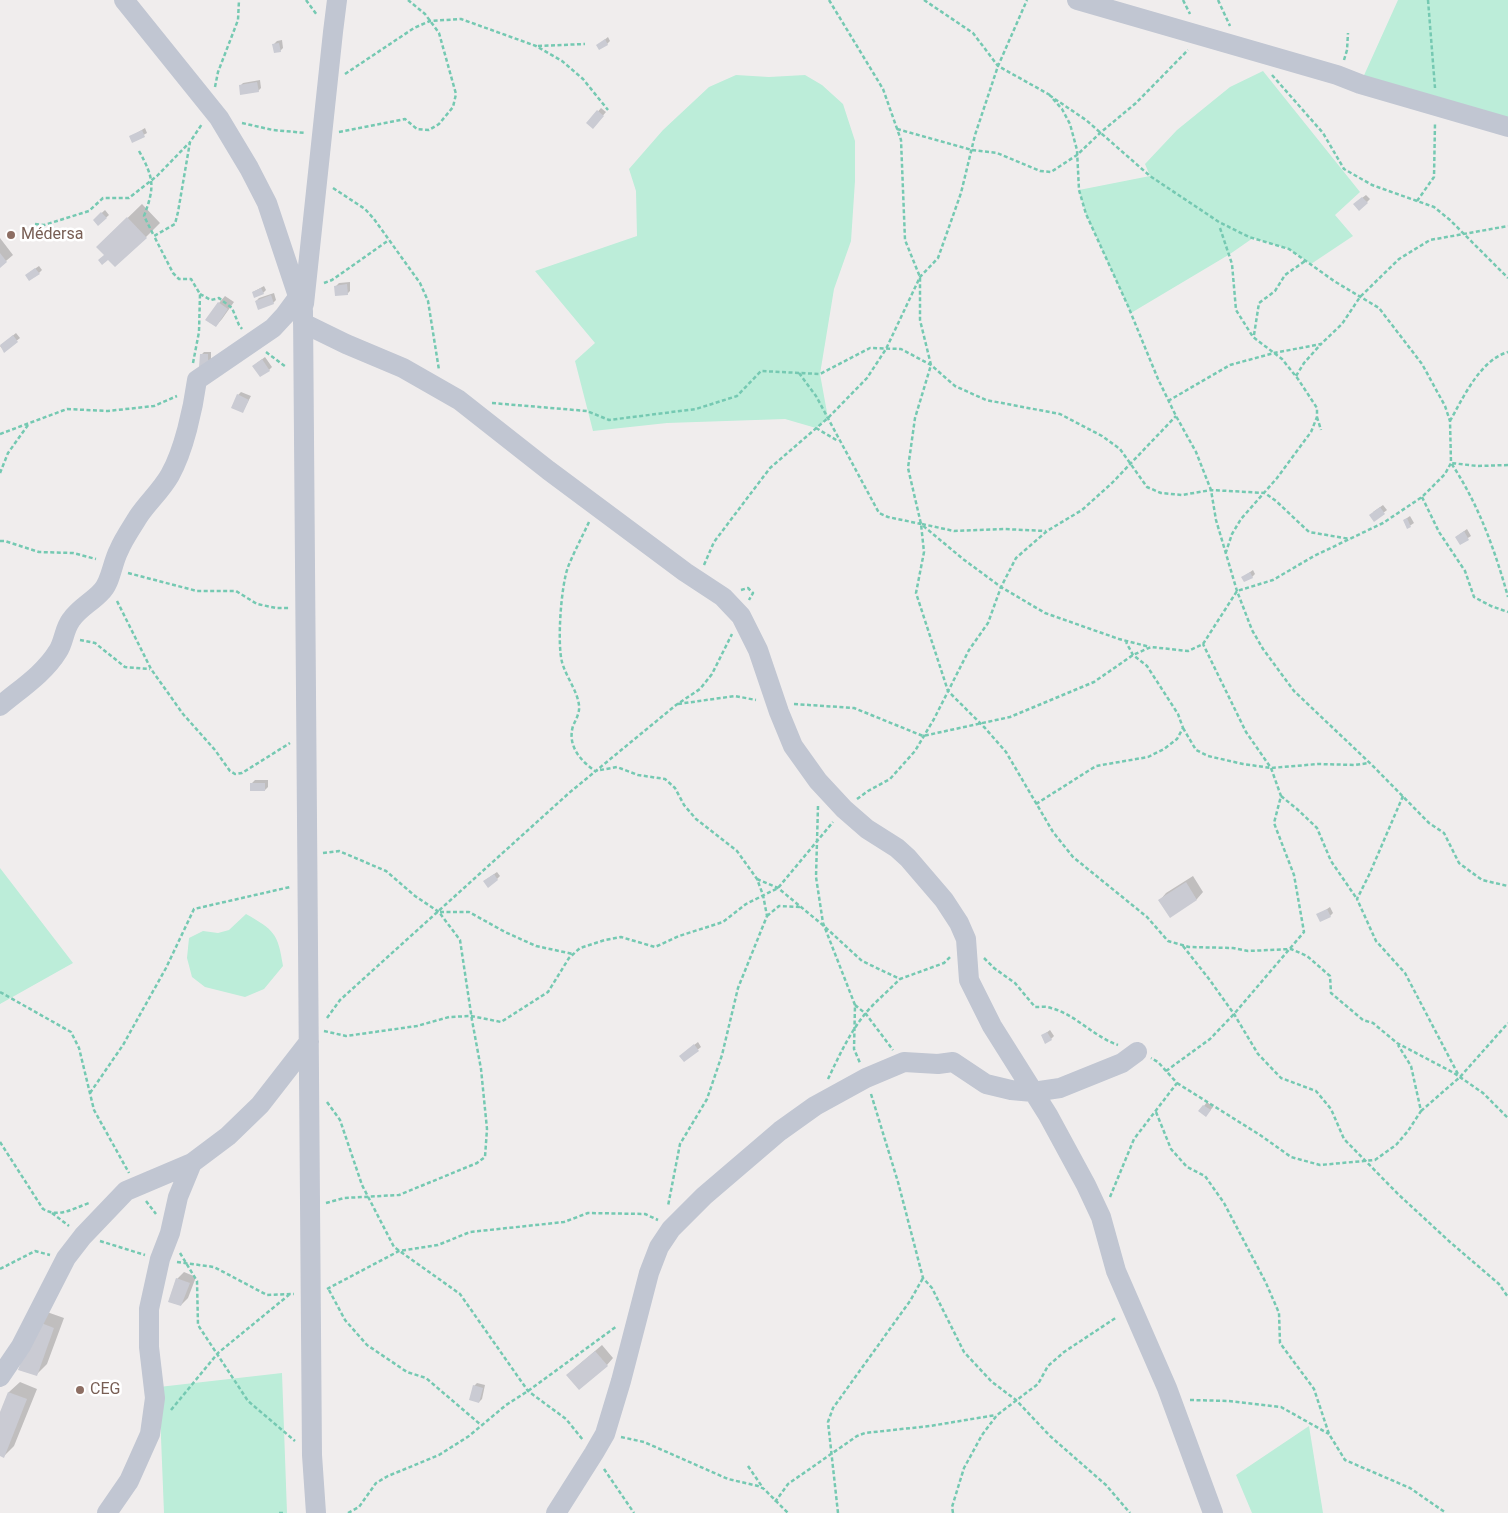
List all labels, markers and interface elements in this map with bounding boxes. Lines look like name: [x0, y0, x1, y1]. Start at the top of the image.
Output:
place label: Médersa: [21, 225, 83, 245]
marker: Médersa: [5, 229, 17, 241]
place label: CEG: [90, 1380, 120, 1400]
marker: CEG: [74, 1384, 86, 1396]

